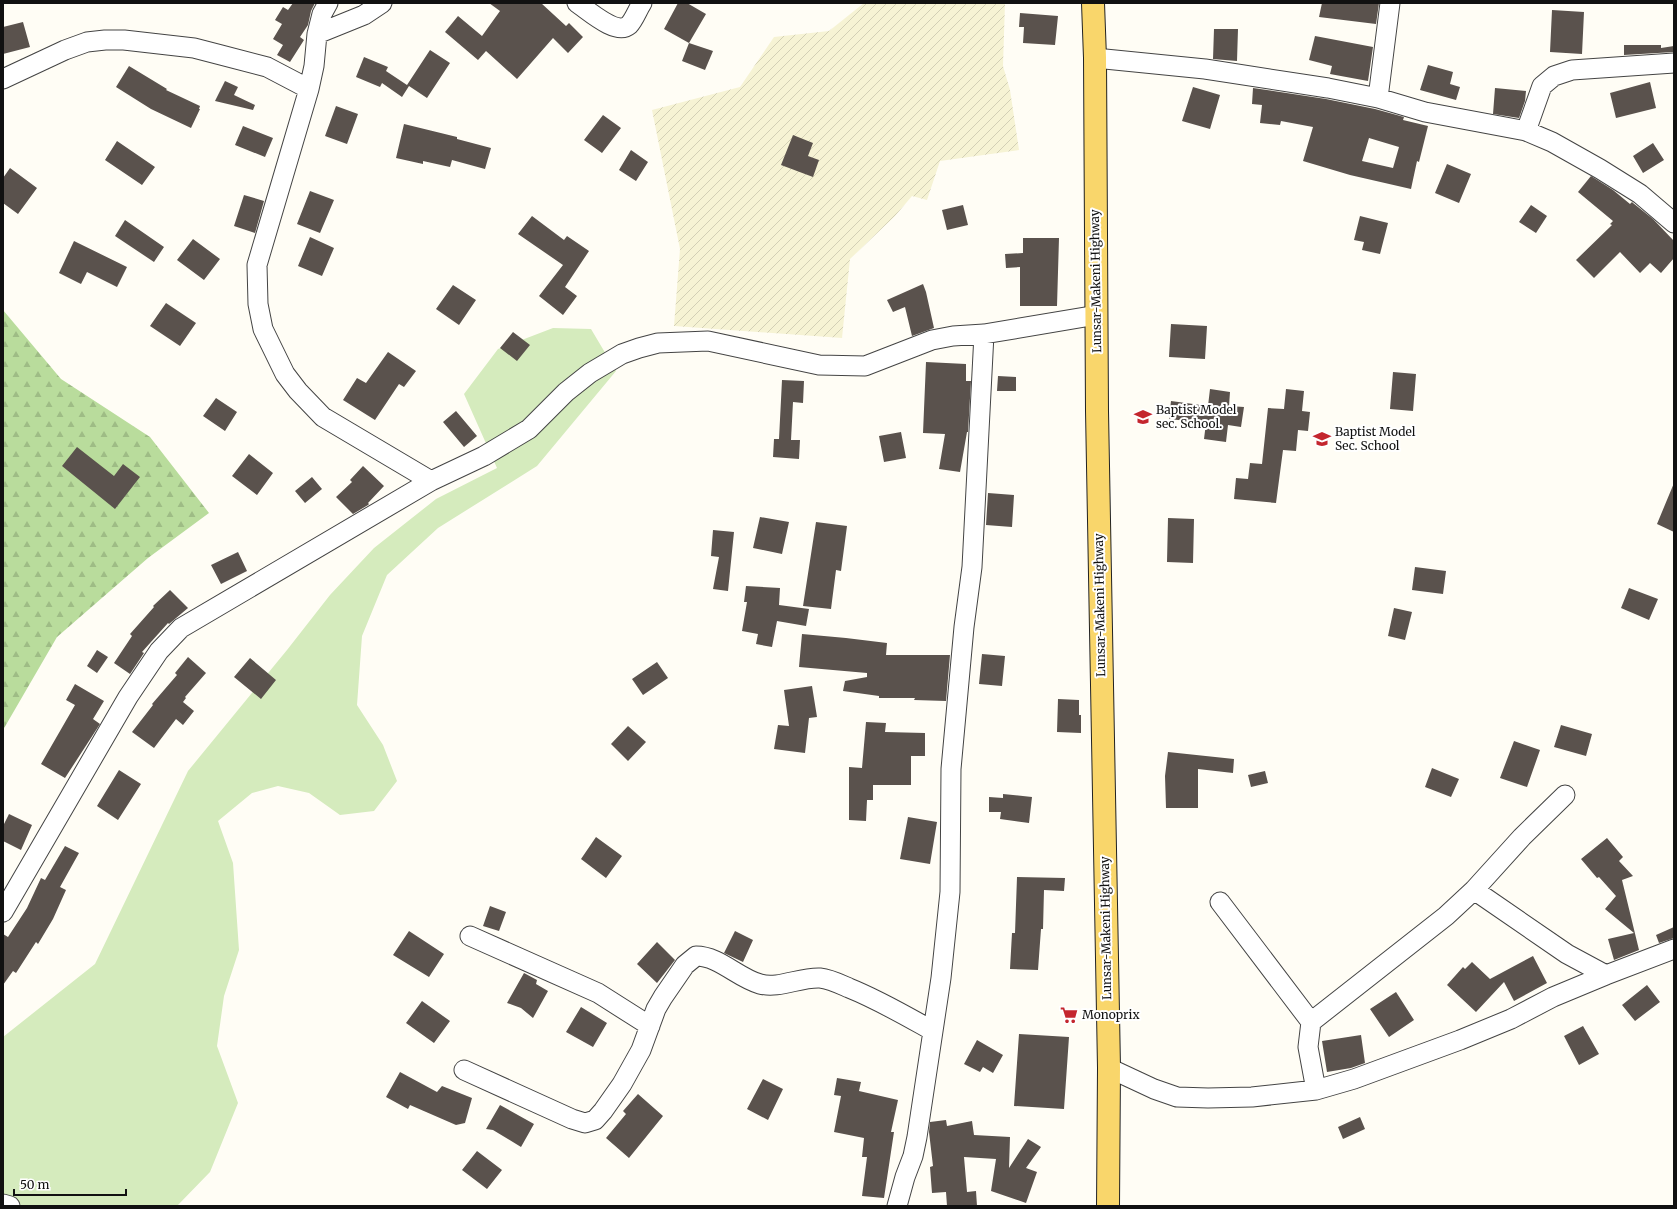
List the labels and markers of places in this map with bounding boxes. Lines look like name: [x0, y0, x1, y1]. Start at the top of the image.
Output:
place label: Baptist Model sec. School.: [1156, 402, 1237, 431]
school or university icon: Baptist Model sec. School.: [1133, 407, 1153, 427]
place label: Baptist Model Sec. School: [1335, 424, 1416, 453]
school or university icon: Baptist Model Sec. School: [1312, 429, 1332, 449]
supermarket icon: Monoprix: [1059, 1005, 1079, 1025]
place label: Monoprix: [1082, 1007, 1140, 1022]

